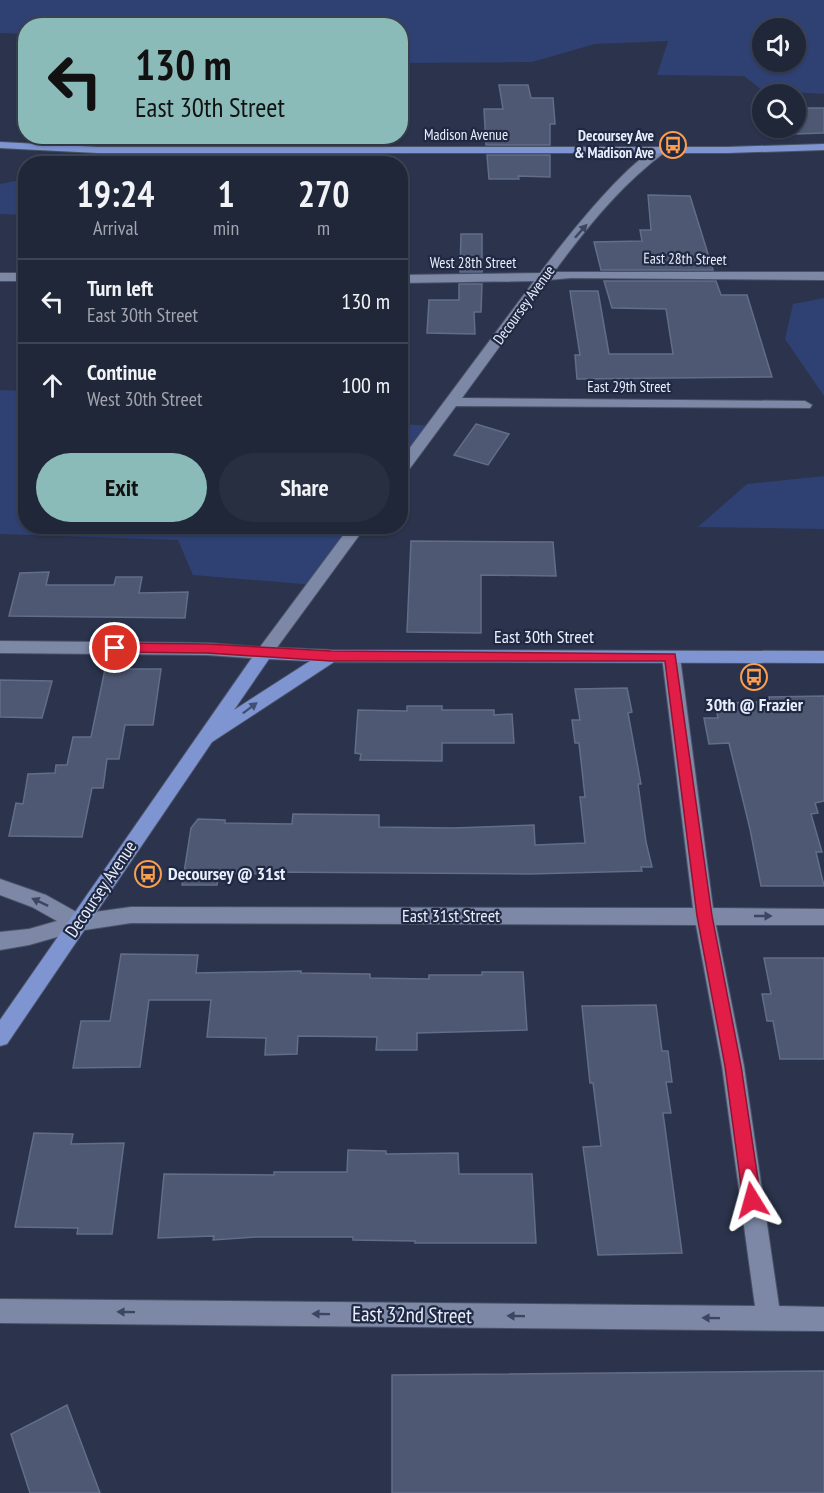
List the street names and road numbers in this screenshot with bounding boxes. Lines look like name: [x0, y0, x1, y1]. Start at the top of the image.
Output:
street label: Madison Avenue: [424, 125, 508, 144]
street label: East 28th Street: [643, 248, 727, 269]
street label: West 28th Street: [430, 253, 516, 272]
street label: Decoursey Avenue: [489, 261, 559, 348]
street label: East 29th Street: [587, 377, 671, 396]
street label: East 30th Street: [494, 625, 594, 648]
street label: Decoursey Avenue: [60, 836, 141, 941]
street label: East 31st Street: [402, 904, 500, 927]
street label: East 32nd Street: [352, 1300, 472, 1329]

